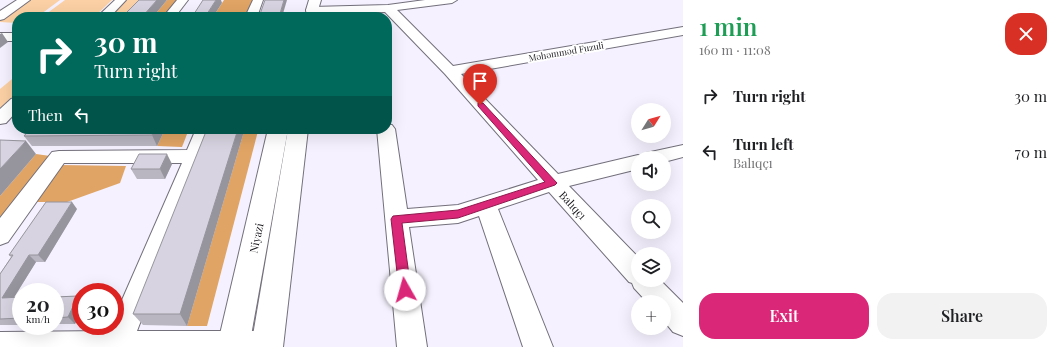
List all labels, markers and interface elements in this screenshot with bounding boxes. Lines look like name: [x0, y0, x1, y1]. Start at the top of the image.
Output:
text: 1 min: [699, 10, 757, 42]
button: close: [1005, 13, 1047, 55]
text: 30 m: [94, 23, 158, 60]
icon: right: [28, 28, 80, 80]
street label: Məhəmməd Fuzuli: [527, 38, 605, 64]
text: 160 m · 11:08: [699, 41, 771, 58]
text: Turn right: [94, 59, 177, 83]
pin: [463, 64, 497, 105]
icon: arrive: [469, 70, 491, 92]
icon: right: [699, 85, 721, 107]
text: Turn right: [733, 86, 806, 106]
text: 30 m: [1014, 86, 1047, 106]
north arrow: [631, 103, 671, 143]
map controls: [631, 103, 671, 335]
icon: left: [71, 104, 93, 126]
text: Then: [28, 105, 63, 125]
text: Turn left: [733, 134, 794, 154]
icon: left: [699, 141, 721, 163]
text: 70 m: [1015, 142, 1047, 162]
button: sound: [631, 151, 671, 191]
text: Balıqçı: [733, 154, 773, 171]
street label: Balıqçı: [556, 188, 590, 222]
button: search: [631, 199, 671, 239]
street label: Niyazi: [246, 222, 266, 254]
button: layers: [631, 247, 671, 287]
position arrow: [384, 269, 426, 311]
speed limit sign: 30: [72, 283, 124, 335]
text: 20: [26, 290, 50, 317]
button: Exit: [699, 293, 869, 339]
button: Share: [877, 293, 1047, 339]
button: +: [631, 295, 671, 335]
text: km/h: [26, 312, 50, 326]

